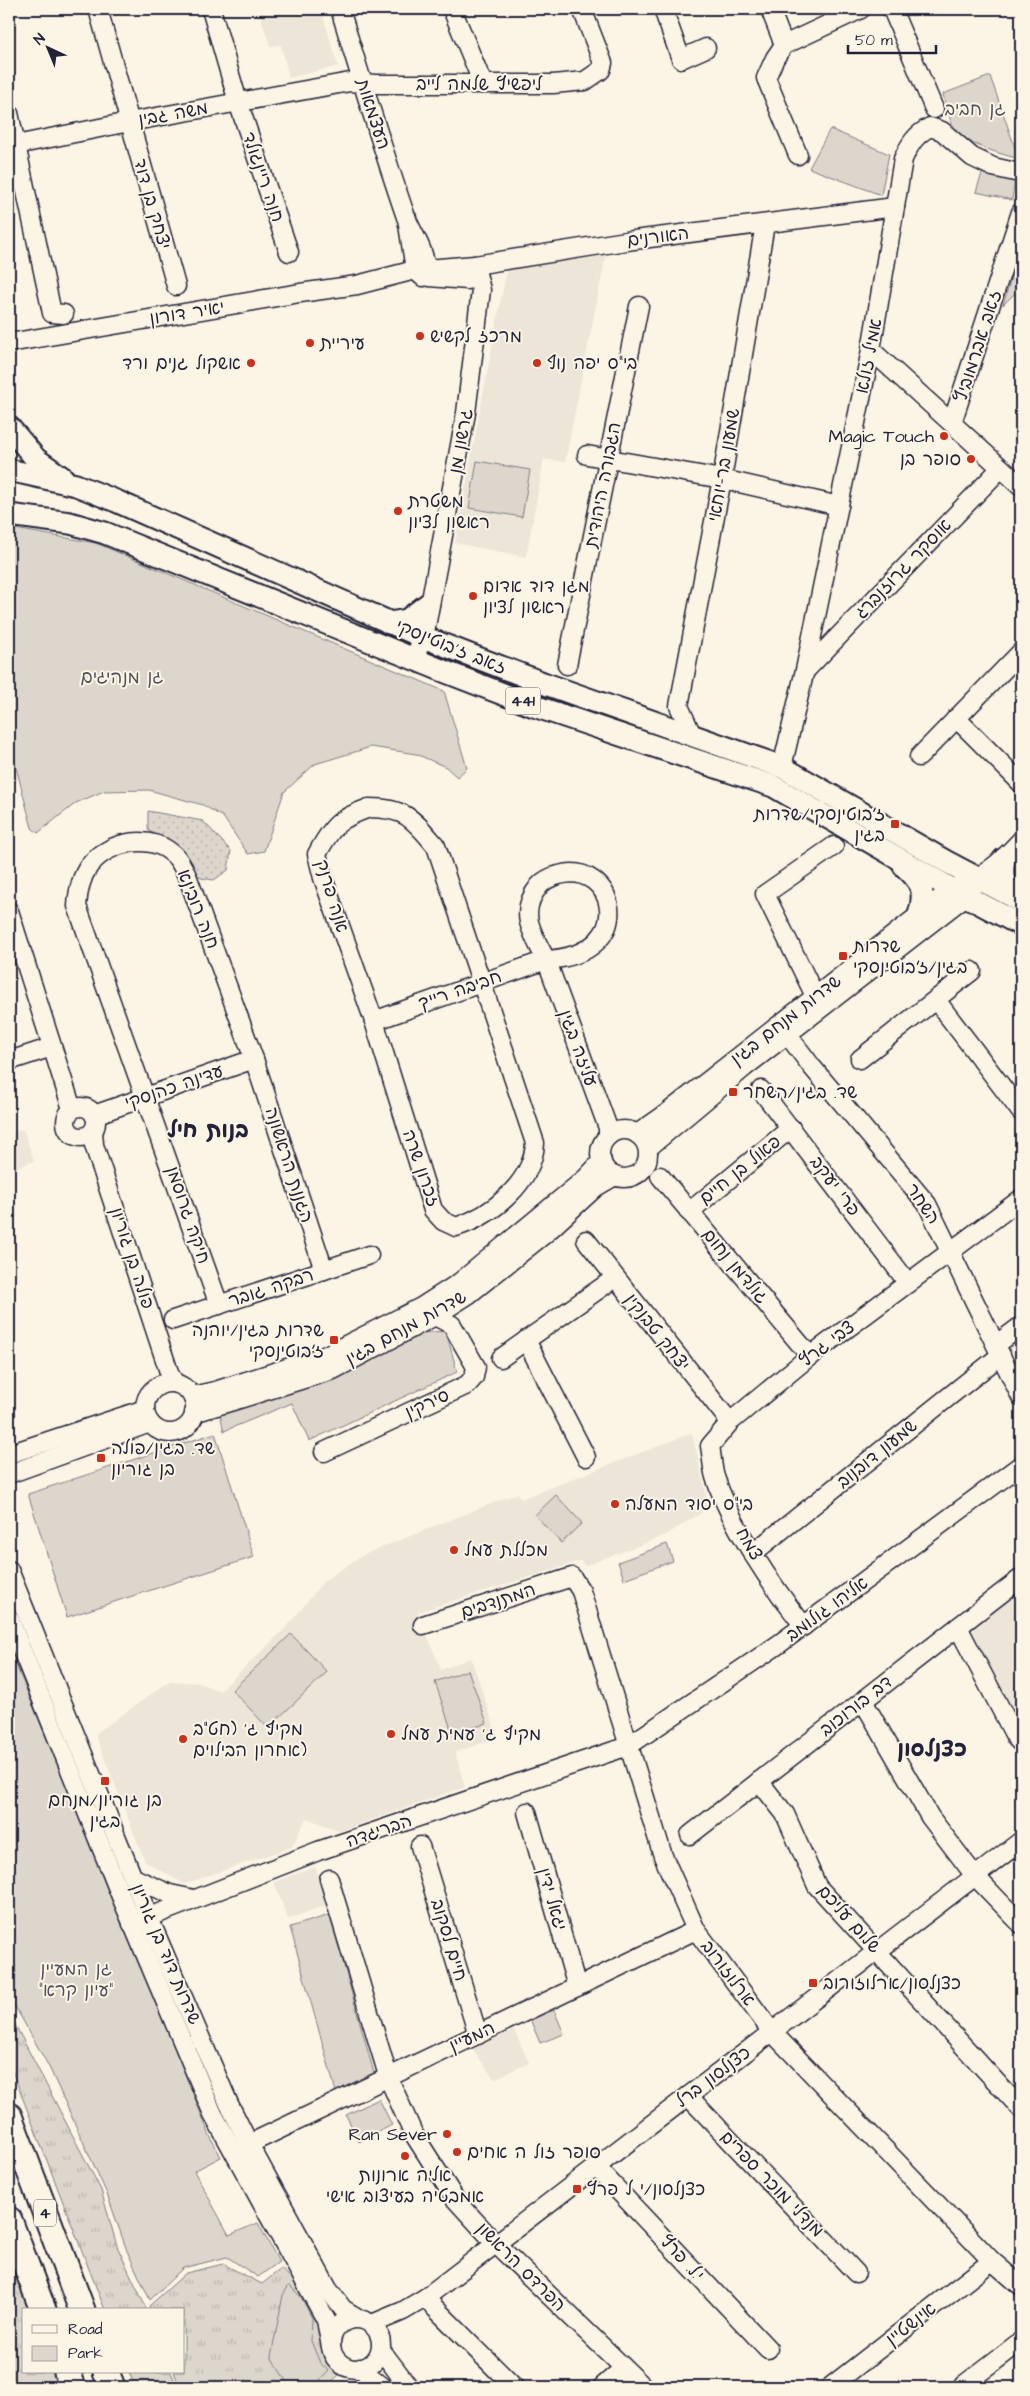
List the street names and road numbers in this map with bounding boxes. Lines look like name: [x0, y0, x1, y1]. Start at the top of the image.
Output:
street label: ליפשיץ שלמה לייב: [416, 72, 543, 97]
street label: העצמאות: [349, 74, 396, 153]
street label: משה גבין: [136, 96, 210, 132]
street label: חנה ריינגולד: [236, 129, 290, 225]
street label: יצחק בן דוד: [127, 156, 177, 252]
street label: האורנים: [626, 221, 690, 253]
street label: זאב אברמוביץ: [948, 287, 1008, 405]
street label: יאיר דורון: [148, 295, 226, 331]
street label: אמיל זולא: [849, 316, 889, 396]
street label: גרשון מן: [443, 406, 479, 476]
street label: שמעון בר-יוחאי: [702, 406, 746, 524]
street label: הגבורה היהודית: [578, 420, 627, 551]
street label: אוסקר גרוזנברג: [849, 513, 957, 625]
street label: זאב ז'בוטינסקי: [392, 613, 510, 681]
road number: 441: [506, 688, 540, 714]
street label: אנה פרנק: [309, 857, 355, 935]
street label: חנה רובינא: [171, 865, 225, 953]
street label: חביבה רייך: [415, 964, 505, 1016]
street label: שדרות מנחם בגין: [725, 969, 847, 1071]
street label: עליזה בגין: [553, 1006, 603, 1090]
street label: עדינה כהנסקי: [121, 1058, 227, 1116]
street label: הגננת הראשונה: [259, 1104, 319, 1226]
street label: זכרון שרה: [396, 1126, 446, 1210]
street label: פאול בן חיים: [694, 1129, 786, 1211]
street label: פרי יעקב: [804, 1151, 866, 1221]
street label: חיקה גרוסמן: [160, 1163, 216, 1267]
street label: השחר: [900, 1178, 946, 1230]
street label: פולה בן גוריון: [104, 1204, 160, 1312]
street label: גולדמן נחום: [696, 1223, 774, 1309]
street label: רבקה גובר: [225, 1262, 317, 1314]
street label: שדרות מנחם בגין: [341, 1284, 471, 1372]
street label: יצחק טבנקין: [619, 1288, 695, 1376]
street label: צבי גרץ: [794, 1315, 860, 1373]
street label: סירקין: [401, 1383, 453, 1425]
street label: שמעון דובנוב: [831, 1413, 923, 1494]
street label: צמח: [730, 1523, 768, 1565]
street label: אליהו גולומב: [781, 1570, 873, 1647]
street label: המתנדבים: [457, 1577, 539, 1625]
street label: דב בורוכוב: [814, 1670, 898, 1742]
street label: הבריגדה: [343, 1808, 415, 1854]
street label: יגאל ידין: [531, 1865, 573, 1933]
street label: שלום עליכם: [811, 1879, 887, 1959]
street label: שדרות דוד בן גוריון: [125, 1880, 207, 2028]
street label: חיים לסקוב: [425, 1896, 473, 1984]
street label: ארלוזורוב: [695, 1935, 761, 2011]
street label: המעיין: [445, 2016, 499, 2058]
street label: כצנלסון ברל: [670, 2040, 756, 2114]
street label: מנדלי מוכר ספרים: [715, 2125, 829, 2243]
road number: 4: [34, 2200, 56, 2226]
street label: הפרדס הראשון: [471, 2217, 571, 2317]
street label: י.ל. פרץ: [654, 2229, 710, 2287]
street label: אינשטיין: [880, 2296, 942, 2352]

